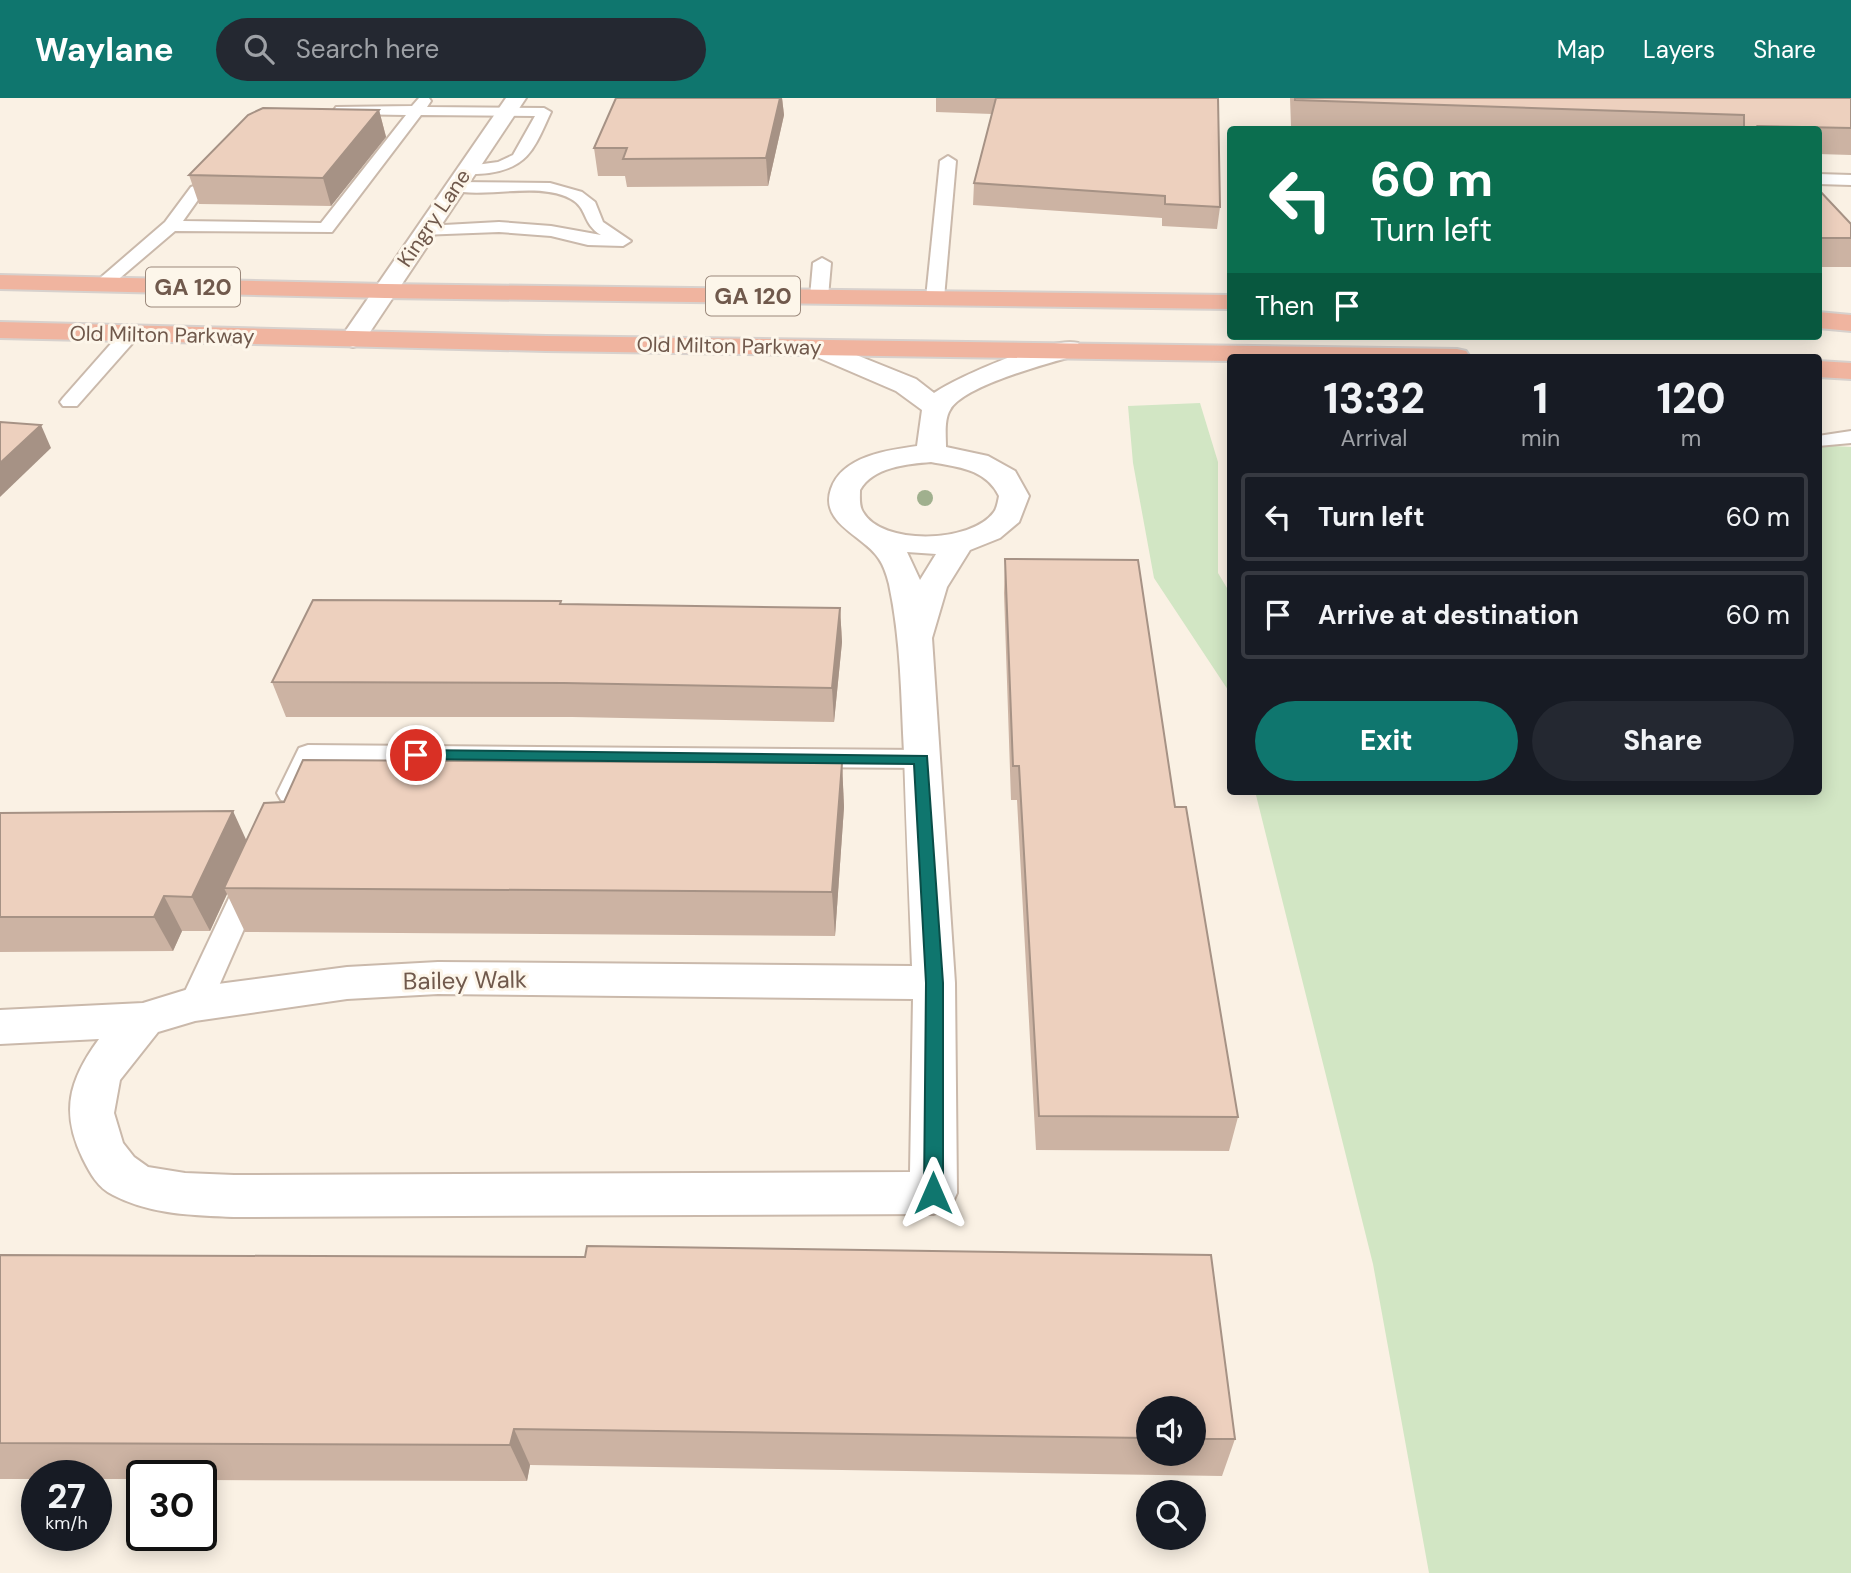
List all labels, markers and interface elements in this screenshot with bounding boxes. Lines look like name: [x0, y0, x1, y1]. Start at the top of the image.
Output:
search box: [216, 18, 706, 81]
text: Waylane: [35, 28, 174, 71]
icon: search: [240, 30, 278, 68]
text: Search here: [296, 32, 439, 66]
text: Map: [1557, 34, 1605, 65]
text: Layers: [1643, 34, 1715, 65]
text: Share: [1753, 34, 1816, 65]
text: 60 m: [1370, 147, 1493, 211]
icon: left: [1255, 154, 1346, 245]
street label: Kingry Lane: [391, 163, 477, 273]
text: Turn left: [1370, 209, 1492, 251]
road number: GA 120: [146, 268, 240, 306]
road number: GA 120: [706, 276, 800, 316]
icon: arrive: [1328, 287, 1366, 325]
text: Then: [1255, 289, 1314, 323]
street label: Old Milton Parkway: [69, 319, 255, 351]
street label: Old Milton Parkway: [636, 330, 822, 362]
text: 13:32: [1323, 371, 1425, 426]
text: 1: [1533, 371, 1548, 426]
text: 120: [1656, 371, 1726, 426]
text: Arrival: [1340, 423, 1407, 453]
text: min: [1521, 423, 1560, 453]
text: m: [1681, 423, 1701, 453]
icon: left: [1259, 498, 1297, 536]
text: Turn left: [1318, 500, 1425, 534]
text: 60 m: [1726, 500, 1790, 534]
icon: arrive: [1259, 596, 1297, 634]
text: Arrive at destination: [1318, 598, 1579, 632]
text: 60 m: [1726, 598, 1790, 632]
button: Exit: [1255, 701, 1518, 781]
button: Share: [1532, 701, 1794, 781]
pin: [386, 725, 446, 785]
icon: arrive: [397, 736, 435, 774]
street label: Bailey Walk: [403, 963, 527, 997]
position arrow: [896, 1156, 970, 1230]
map controls: [1136, 1396, 1206, 1550]
button: sound: [1136, 1396, 1206, 1466]
speed limit sign: 30: [126, 1460, 217, 1551]
text: 27: [47, 1473, 86, 1519]
button: search: [1136, 1480, 1206, 1550]
text: km/h: [45, 1511, 88, 1535]

